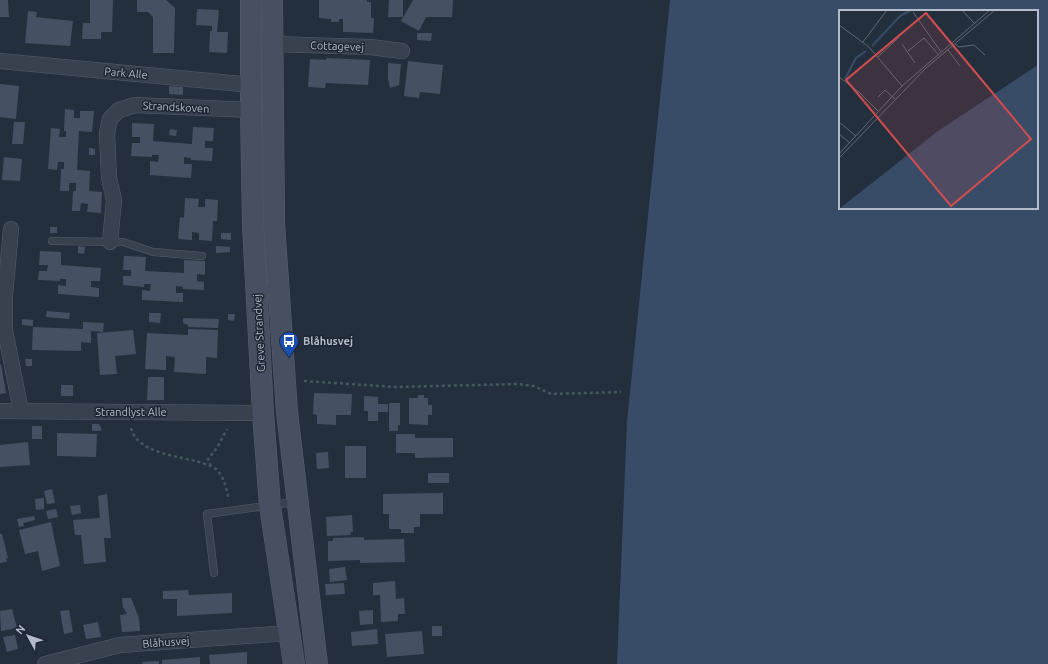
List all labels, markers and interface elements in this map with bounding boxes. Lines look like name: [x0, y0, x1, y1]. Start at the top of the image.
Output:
inset map: [839, 10, 1038, 209]
street label: Cottagevej: [310, 39, 364, 53]
street label: Park Alle: [104, 65, 148, 81]
street label: Strandskoven: [142, 99, 210, 115]
street label: Greve Strandvej: [251, 294, 267, 372]
bus stop icon: Blåhusvej: [278, 330, 300, 358]
place label: Blåhusvej: [303, 335, 353, 347]
street label: Strandlyst Alle: [95, 406, 167, 418]
north arrow: [8, 616, 48, 656]
text: N: [13, 623, 28, 637]
street label: Blåhusvej: [142, 634, 190, 650]

